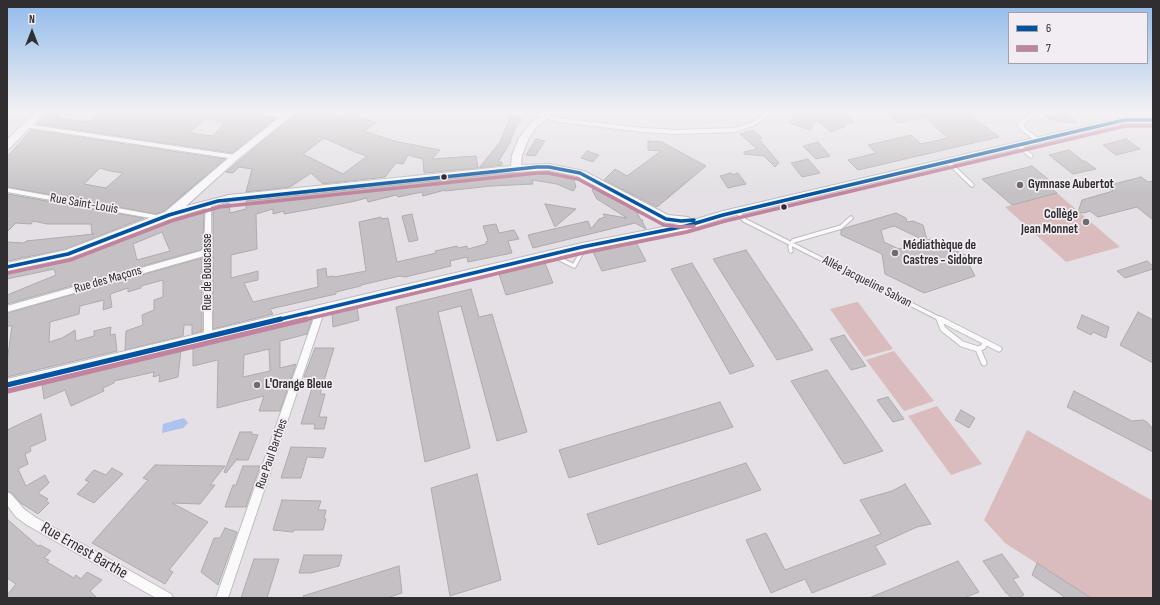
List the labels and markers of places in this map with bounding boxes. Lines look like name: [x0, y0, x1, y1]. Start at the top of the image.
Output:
unlabelled marker: [439, 172, 449, 182]
place label: Gymnase Aubertot: [1028, 177, 1114, 193]
marker: Gymnase Aubertot: [1015, 180, 1025, 190]
unlabelled marker: [779, 202, 789, 212]
place label: Collège Jean Monnet: [1021, 207, 1078, 238]
marker: Collège Jean Monnet: [1081, 217, 1091, 227]
place label: Médiathèque de Castres - Sidobre: [903, 238, 982, 269]
marker: Médiathèque de Castres - Sidobre: [890, 248, 900, 258]
place label: L'Orange Bleue: [265, 377, 332, 393]
marker: L'Orange Bleue: [252, 380, 262, 390]

